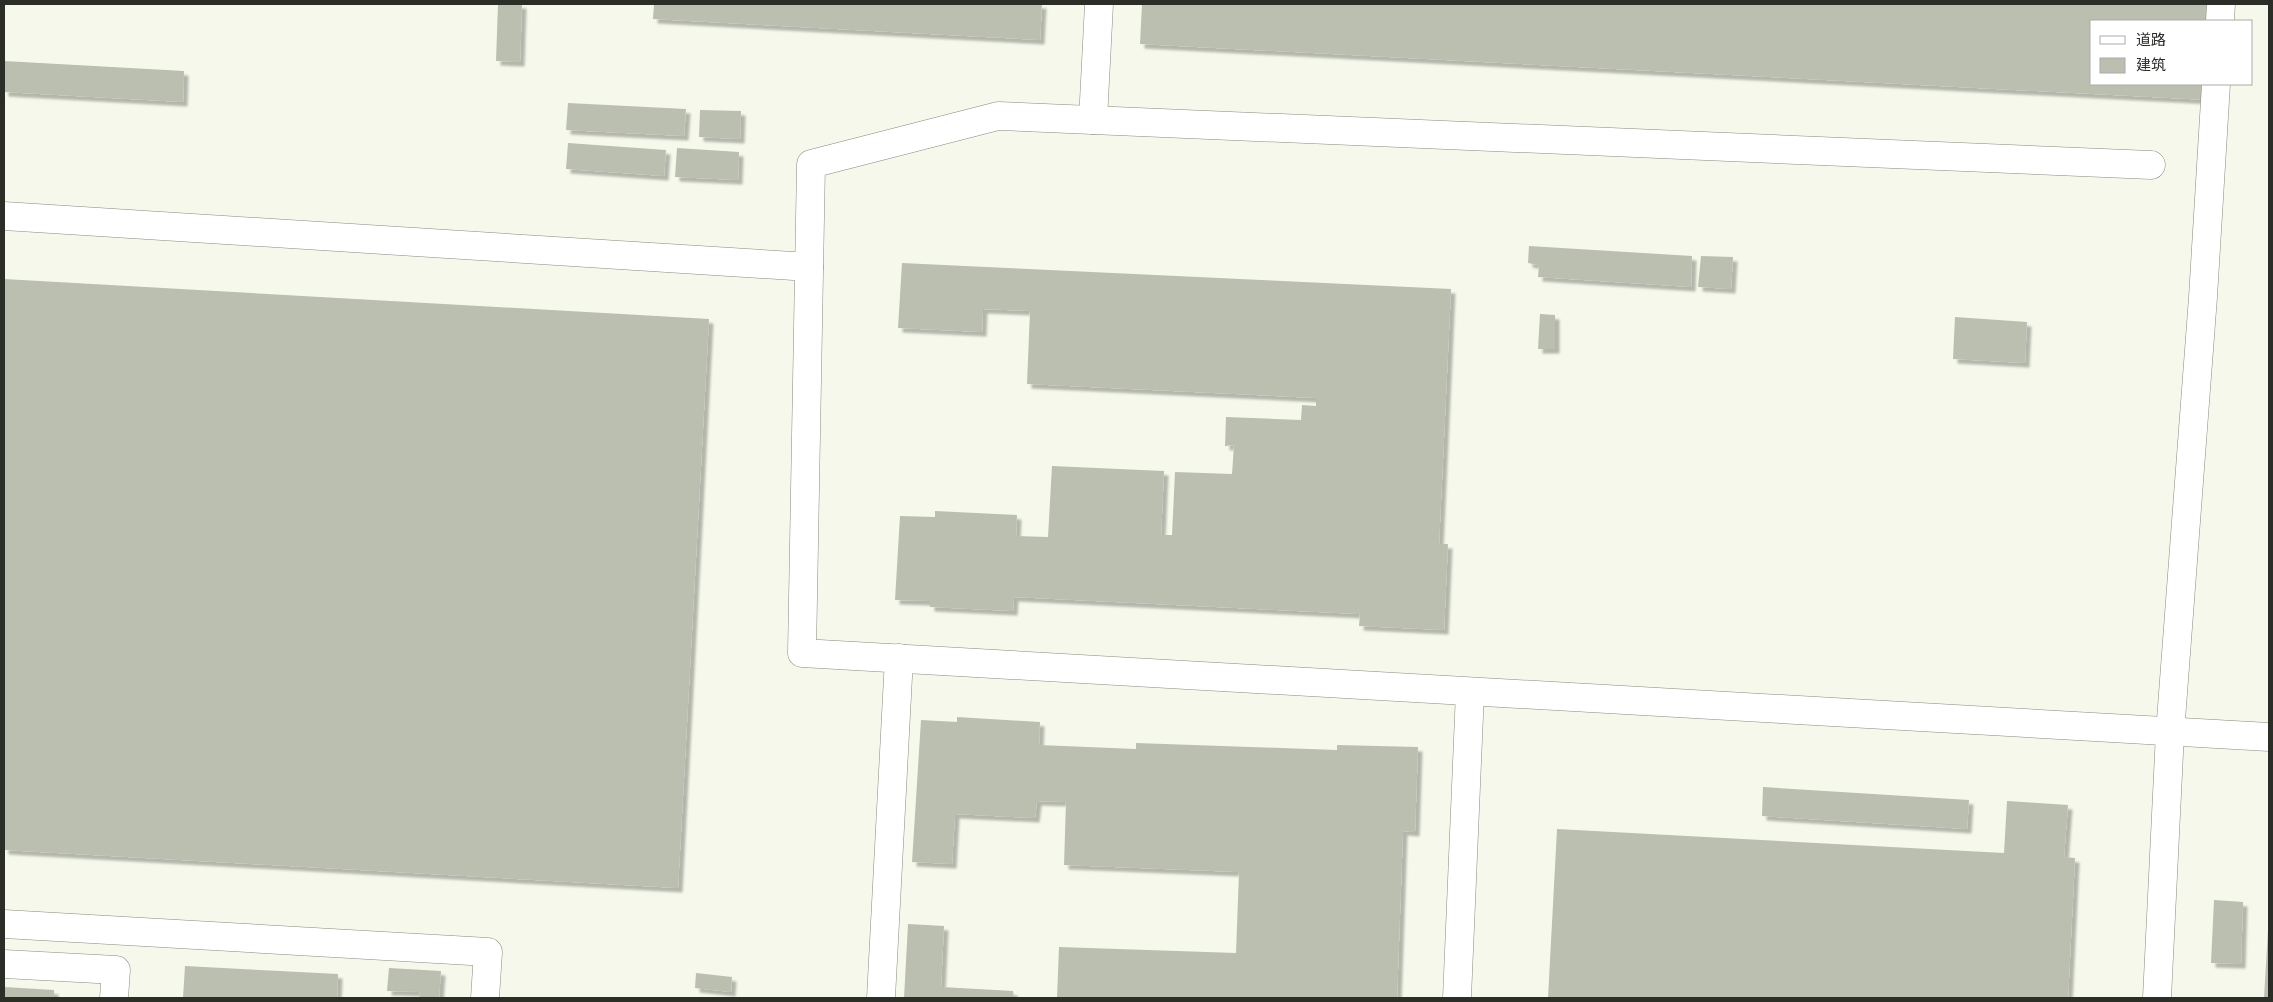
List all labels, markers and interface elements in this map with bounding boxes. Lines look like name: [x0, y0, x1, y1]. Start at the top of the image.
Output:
legend: [2090, 20, 2253, 85]
text: 道路: [2136, 30, 2166, 49]
text: 建筑: [2136, 55, 2166, 74]

